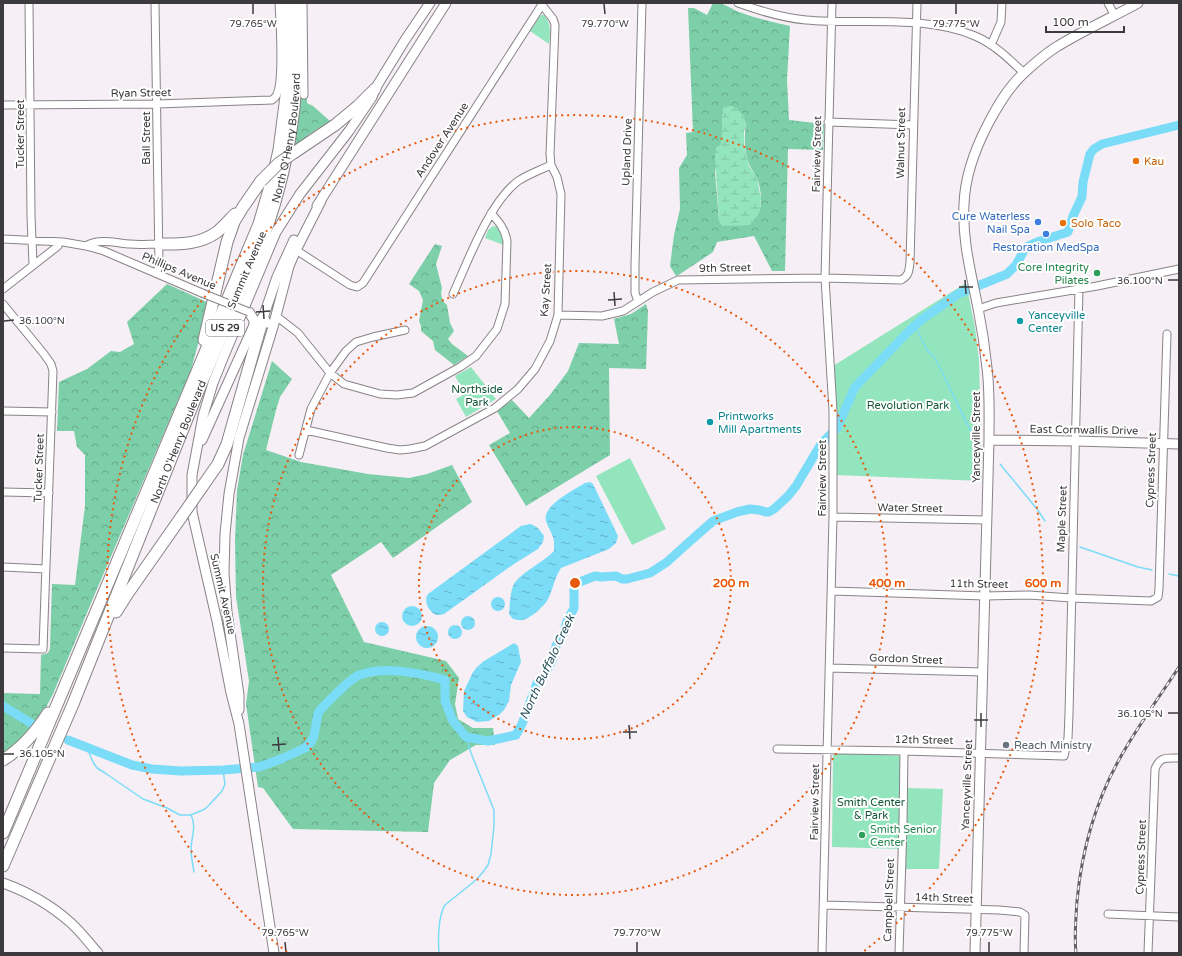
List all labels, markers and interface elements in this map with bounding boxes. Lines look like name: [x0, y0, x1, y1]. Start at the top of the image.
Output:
scale bar: [1046, 8, 1124, 34]
text: 100 m: [1052, 15, 1089, 29]
text: 79.765°W: [229, 18, 277, 30]
text: 79.770°W: [581, 18, 629, 30]
text: 79.775°W: [932, 18, 980, 30]
street label: North O'Henry Boulevard: [269, 73, 302, 204]
street label: Ryan Street: [110, 86, 172, 100]
street label: Tucker Street: [14, 99, 27, 169]
street label: Andover Avenue: [413, 100, 471, 180]
street label: Walnut Street: [894, 107, 908, 179]
street label: Ball Street: [140, 111, 153, 165]
street label: Fairview Street: [810, 116, 824, 192]
street label: Upland Drive: [619, 118, 635, 186]
place label: Kau: [1144, 155, 1164, 168]
marker: Kau: [1131, 156, 1141, 166]
place label: Cure Waterless Nail Spa: [952, 210, 1030, 236]
marker: Cure Waterless Nail Spa: [1033, 217, 1043, 227]
place label: Solo Taco: [1071, 217, 1122, 230]
marker: Solo Taco: [1058, 218, 1068, 228]
street label: Summit Avenue: [225, 229, 269, 311]
marker: Restoration MedSpa: [1041, 229, 1051, 239]
place label: Restoration MedSpa: [993, 241, 1099, 254]
street label: Phillips Avenue: [140, 249, 218, 293]
street label: 9th Street: [699, 261, 751, 275]
place label: Core Integrity Pilates: [1018, 261, 1089, 287]
street label: Kay Street: [538, 263, 554, 317]
marker: Core Integrity Pilates: [1092, 268, 1102, 278]
text: 36.100°N: [1117, 275, 1163, 287]
place label: Yanceyville Center: [1028, 309, 1085, 335]
text: 36.100°N: [19, 315, 65, 327]
marker: Yanceyville Center: [1015, 316, 1025, 326]
road number: US 29: [206, 320, 244, 336]
street label: North O'Henry Boulevard: [147, 378, 209, 505]
park label: Northside Park: [451, 383, 503, 409]
street label: Yanceyville Street: [970, 391, 983, 483]
park label: Revolution Park: [867, 399, 949, 412]
place label: Printworks Mill Apartments: [718, 410, 802, 436]
marker: Printworks Mill Apartments: [705, 417, 715, 427]
street label: East Cornwallis Drive: [1030, 423, 1138, 437]
street label: Cypress Street: [1143, 432, 1159, 508]
street label: Tucker Street: [31, 433, 47, 503]
street label: Fairview Street: [816, 440, 829, 516]
street label: Maple Street: [1054, 485, 1070, 553]
street label: Water Street: [877, 501, 943, 515]
street label: Summit Avenue: [207, 552, 239, 636]
centre of rings: [568, 576, 582, 590]
text: 200 m: [713, 576, 749, 590]
text: 400 m: [869, 576, 905, 590]
text: 600 m: [1025, 576, 1061, 590]
street label: 11th Street: [949, 577, 1009, 591]
water label: North Buffalo Creek: [517, 611, 578, 722]
street label: Gordon Street: [869, 651, 943, 667]
text: 36.105°N: [1117, 708, 1163, 720]
street label: 12th Street: [894, 733, 954, 747]
street label: Yanceyville Street: [959, 739, 975, 831]
place label: Reach Ministry: [1014, 739, 1092, 752]
marker: Reach Ministry: [1001, 740, 1011, 750]
text: 36.105°N: [19, 748, 65, 760]
street label: Fairview Street: [808, 764, 822, 840]
park label: Smith Center & Park: [837, 796, 906, 822]
street label: Cypress Street: [1133, 819, 1149, 895]
place label: Smith Senior Center: [870, 823, 937, 849]
marker: Smith Senior Center: [857, 830, 867, 840]
street label: Campbell Street: [881, 858, 897, 942]
street label: 14th Street: [914, 890, 974, 906]
text: 79.765°W: [261, 927, 309, 939]
text: 79.770°W: [613, 927, 661, 939]
text: 79.775°W: [965, 927, 1013, 939]

